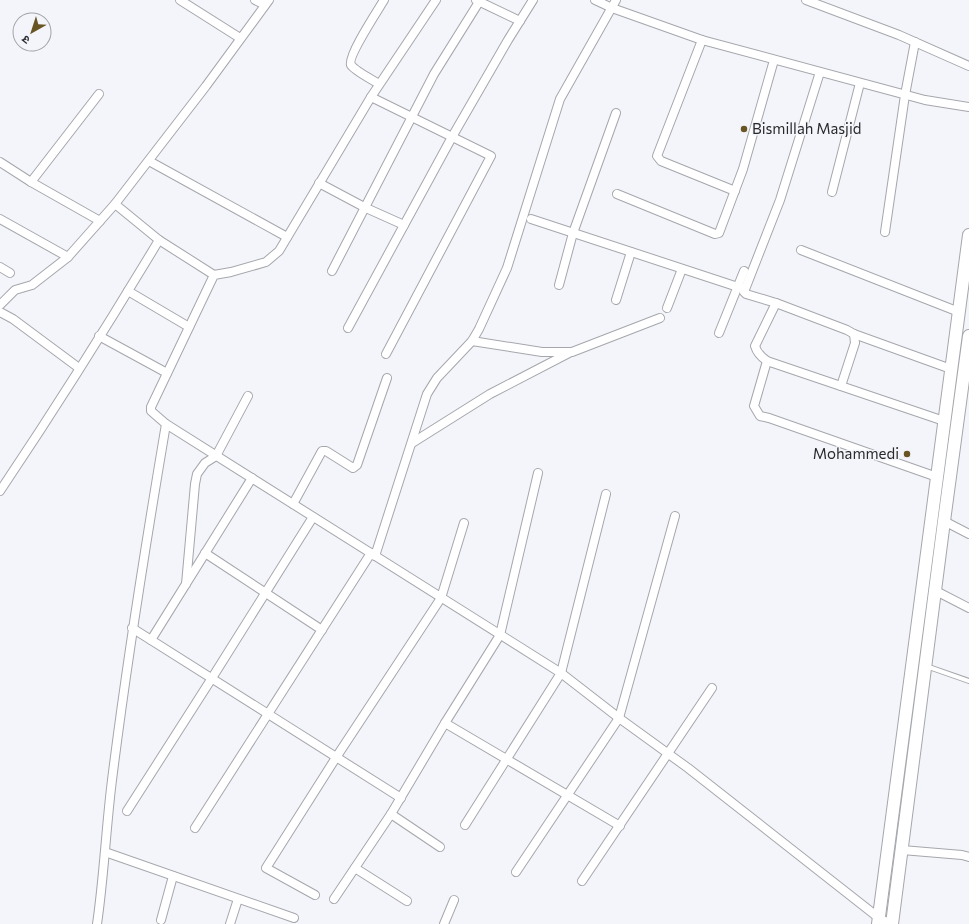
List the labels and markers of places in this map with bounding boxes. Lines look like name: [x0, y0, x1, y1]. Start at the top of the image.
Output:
place label: Bismillah Masjid: [752, 119, 861, 137]
marker: Bismillah Masjid: [739, 124, 749, 134]
place label: Mohammedi: [813, 444, 899, 462]
marker: Mohammedi: [902, 449, 912, 459]

